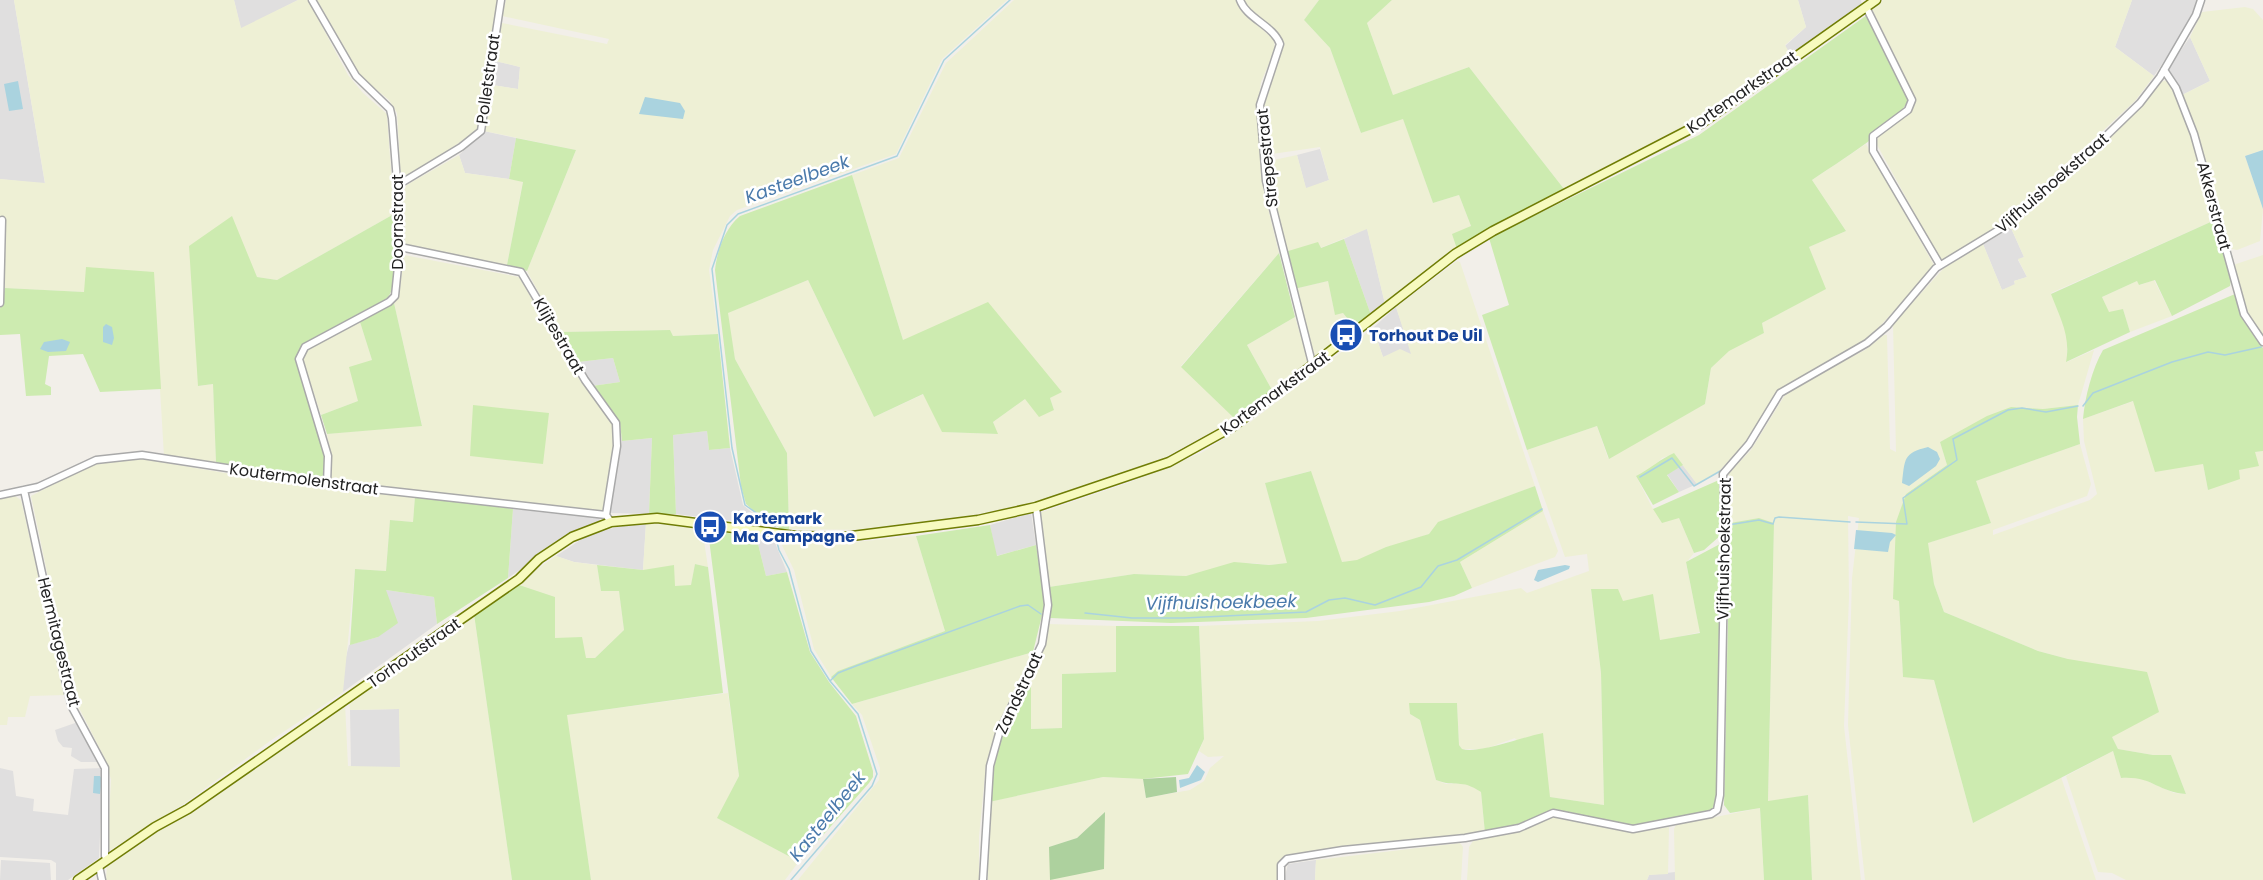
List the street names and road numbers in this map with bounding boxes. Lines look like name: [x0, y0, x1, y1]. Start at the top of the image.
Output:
street label: Polletstraat: [470, 32, 506, 126]
street label: Kortemarkstraat: [1682, 45, 1802, 139]
street label: Strepestraat: [1250, 107, 1284, 209]
street label: Vijfhuishoekstraat: [1990, 127, 2114, 239]
street label: Akkerstraat: [2191, 159, 2237, 253]
street label: Doornstraat: [386, 174, 409, 270]
street label: Klijtestraat: [528, 294, 590, 379]
street label: Kortemarkstraat: [1215, 345, 1335, 441]
street label: Koutermolenstraat: [228, 457, 380, 501]
street label: Vijfhuishoekstraat: [1711, 477, 1737, 621]
street label: Hermitagestraat: [32, 575, 86, 709]
street label: Torhoutstraat: [363, 612, 465, 694]
street label: Zandstraat: [990, 648, 1048, 738]

